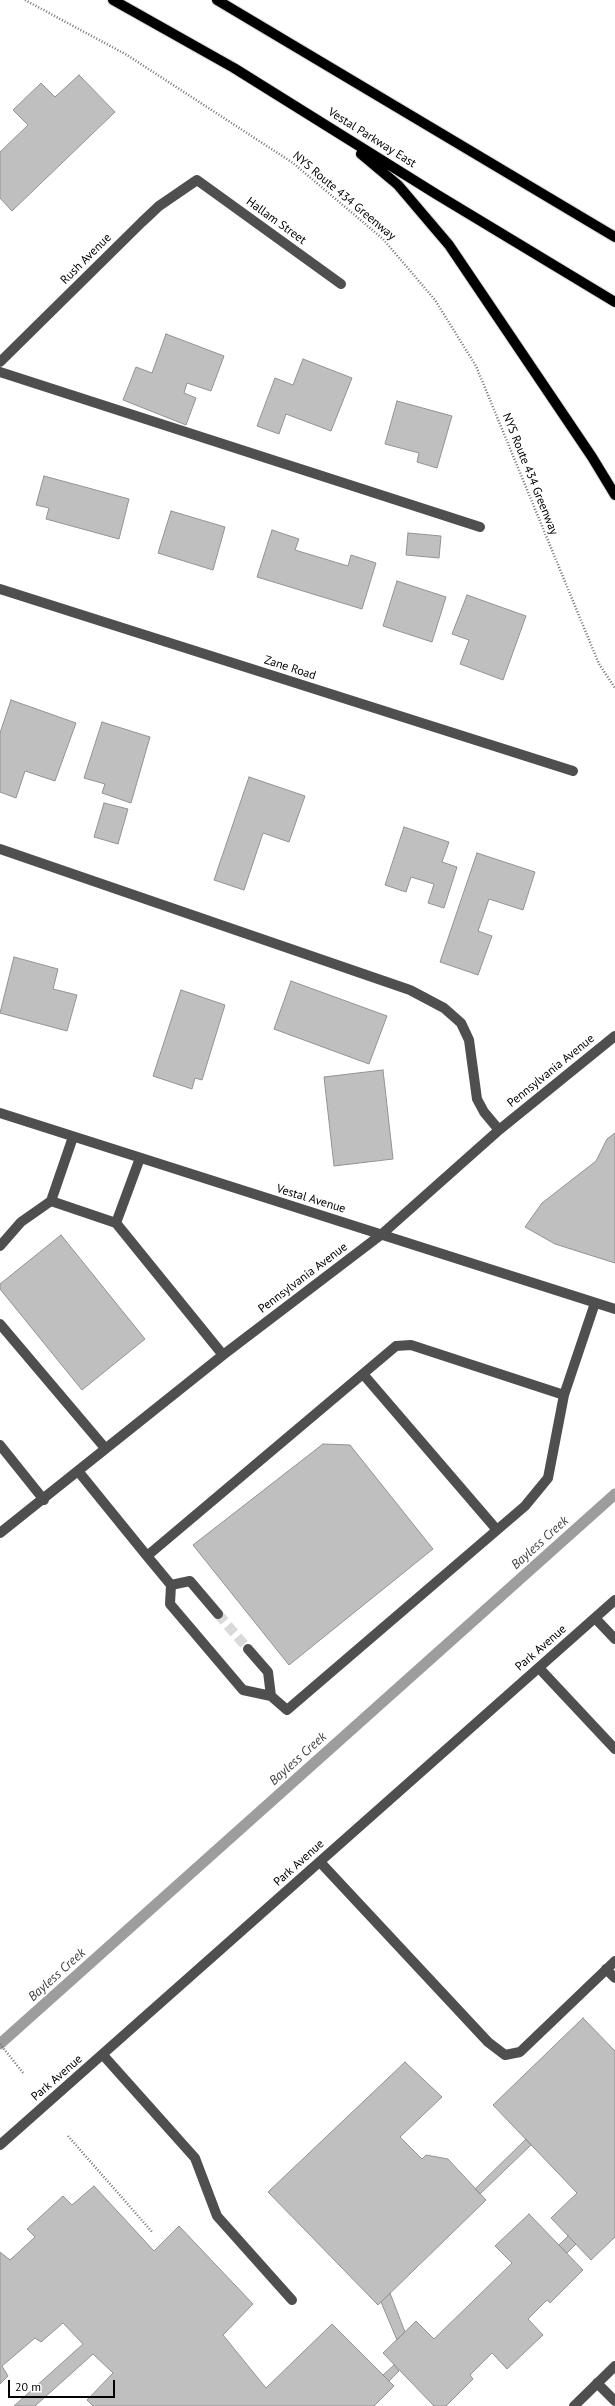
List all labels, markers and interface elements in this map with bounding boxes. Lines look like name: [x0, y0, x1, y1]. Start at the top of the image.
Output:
street label: Vestal Parkway East: [325, 105, 419, 171]
street label: NYS Route 434 Greenway: [289, 149, 399, 243]
street label: Hallam Street: [243, 194, 309, 248]
street label: Rush Avenue: [58, 231, 114, 287]
street label: NYS Route 434 Greenway: [499, 411, 561, 537]
street label: Zane Road: [262, 653, 318, 683]
street label: Pennsylvania Avenue: [505, 1031, 597, 1111]
street label: Vestal Avenue: [275, 1182, 347, 1216]
street label: Pennsylvania Avenue: [256, 1240, 350, 1316]
water label: Bayless Creek: [508, 1513, 572, 1573]
street label: Park Avenue: [513, 1622, 569, 1674]
water label: Bayless Creek: [266, 1729, 330, 1789]
street label: Park Avenue: [271, 1837, 327, 1889]
water label: Bayless Creek: [25, 1945, 89, 2005]
street label: Park Avenue: [29, 2052, 85, 2104]
scale bar: [10, 2372, 117, 2398]
text: 20 m: [15, 2379, 41, 2394]

